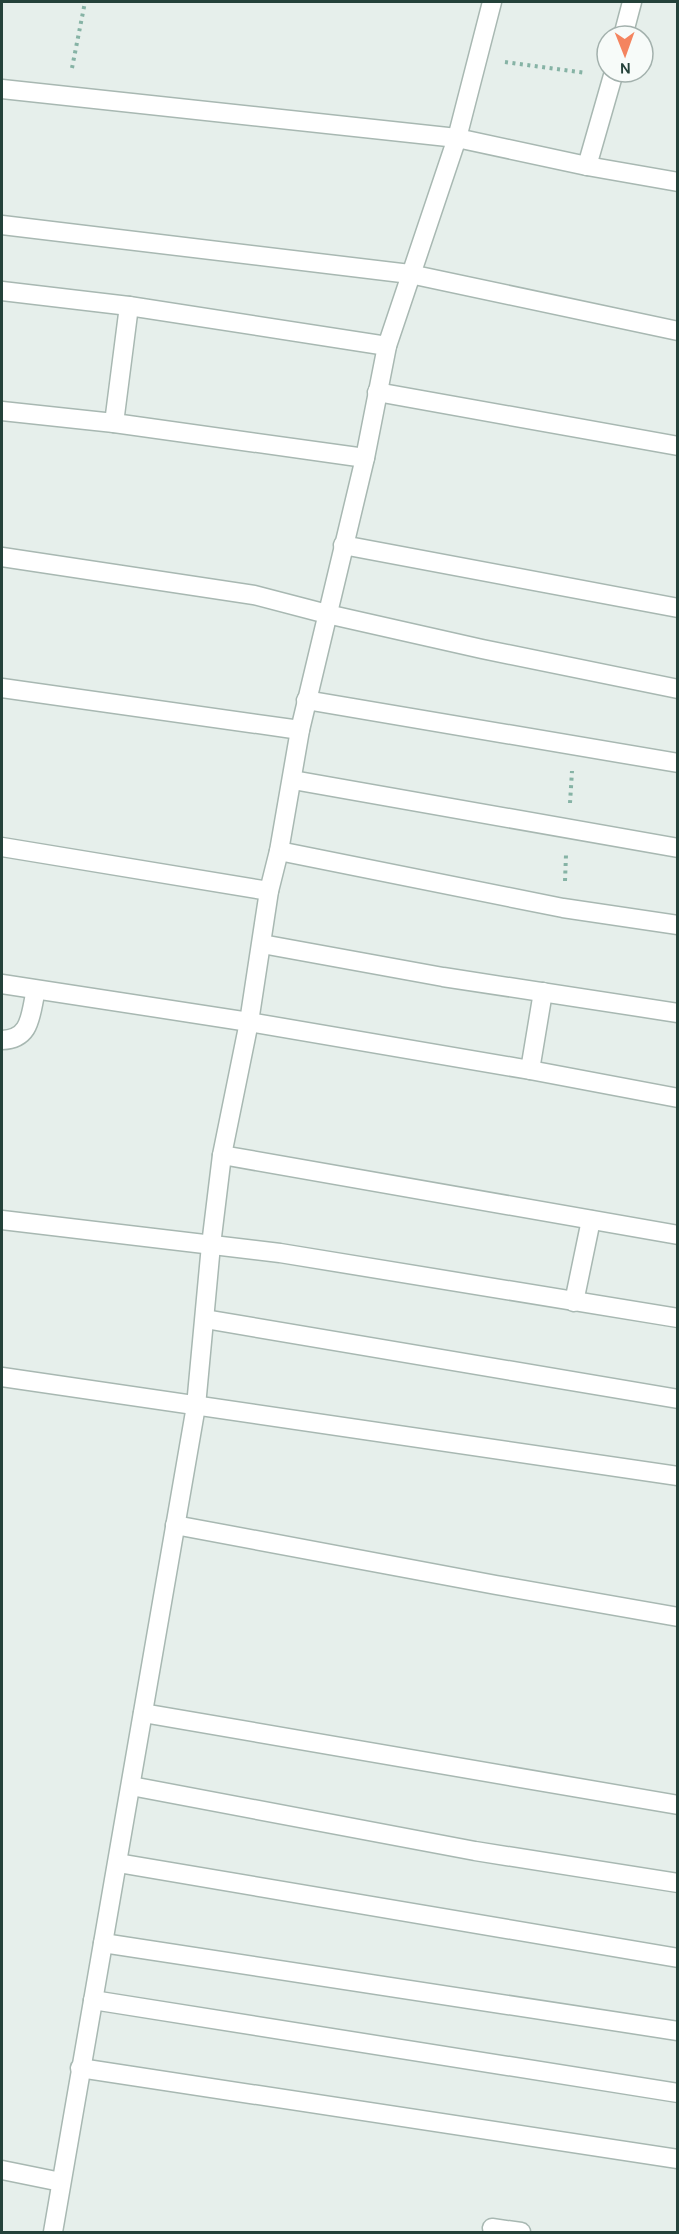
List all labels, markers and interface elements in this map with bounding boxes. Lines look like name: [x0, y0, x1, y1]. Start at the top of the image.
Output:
north arrow: [595, 24, 655, 84]
text: N: [619, 59, 631, 78]

